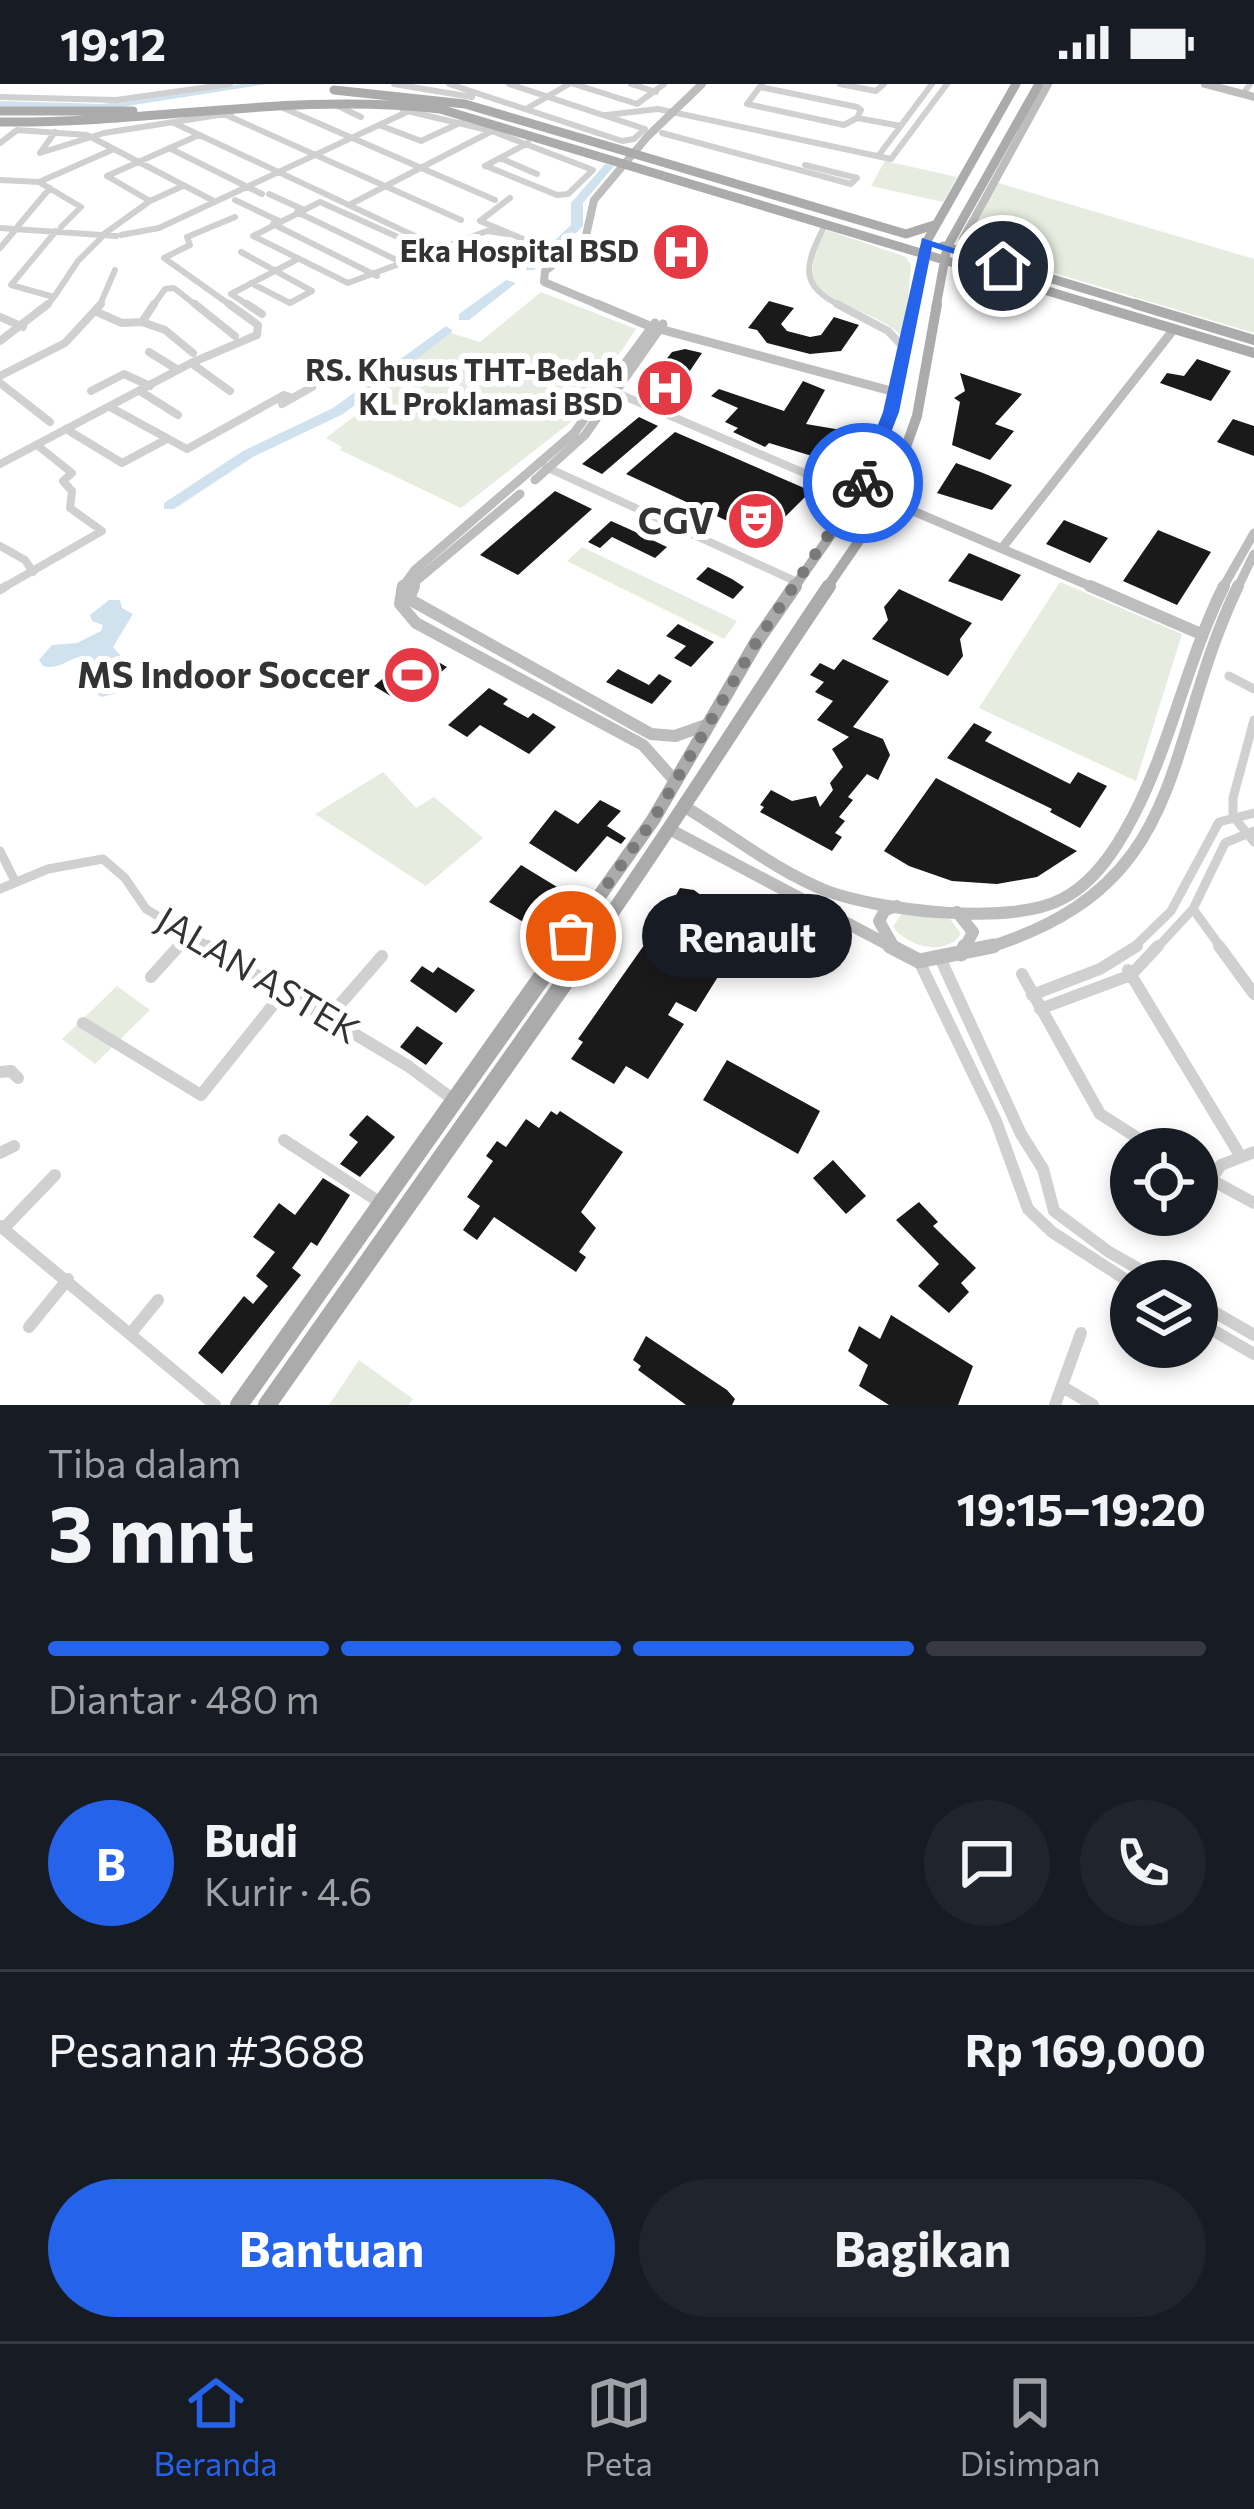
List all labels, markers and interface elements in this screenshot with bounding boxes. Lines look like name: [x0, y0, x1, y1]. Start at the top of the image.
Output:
text: 19:12: [60, 15, 166, 70]
pin: [952, 215, 1054, 317]
hospital icon: Eka Hospital BSD: [650, 221, 712, 283]
place label: Eka Hospital BSD: [400, 231, 639, 268]
icon: home: [970, 233, 1036, 299]
place label: RS. Khusus THT-Bedah KL Proklamasi BSD: [305, 350, 623, 421]
hospital icon: RS. Khusus THT-Bedah KL Proklamasi BSD: [634, 357, 696, 419]
courier: [803, 423, 923, 543]
icon: bike: [830, 450, 896, 516]
theatre icon: CGV: [725, 490, 787, 552]
place label: CGV: [638, 497, 714, 541]
sports icon: MS Indoor Soccer: [381, 644, 443, 706]
place label: MS Indoor Soccer: [77, 651, 370, 695]
pin: [520, 885, 622, 987]
callout: Renault: [643, 894, 853, 978]
street label: JALAN ASTEK: [150, 895, 368, 1051]
icon: bag: [538, 903, 604, 969]
text: Renault: [678, 912, 816, 960]
map controls: [1110, 1128, 1218, 1368]
button: locate: [1110, 1128, 1218, 1236]
button: layers: [1110, 1260, 1218, 1368]
text: Tiba dalam: [48, 1438, 241, 1486]
text: 19:15–19:20: [957, 1480, 1206, 1535]
text: 3 mnt: [48, 1483, 254, 1578]
text: Diantar · 480 m: [48, 1674, 320, 1722]
button: chat: [924, 1800, 1050, 1926]
button: phone: [1080, 1800, 1206, 1926]
text: Budi: [204, 1811, 298, 1866]
text: B: [96, 1835, 126, 1890]
text: Kurir · 4.6: [204, 1866, 372, 1914]
text: Pesanan #3688: [48, 2021, 365, 2076]
text: Rp 169,000: [965, 2021, 1206, 2076]
button: Bantuan: [48, 2179, 615, 2317]
button: Bagikan: [639, 2179, 1206, 2317]
tab: Beranda: [154, 2370, 278, 2483]
tab: Peta: [585, 2370, 653, 2483]
tab: Disimpan: [960, 2370, 1100, 2483]

